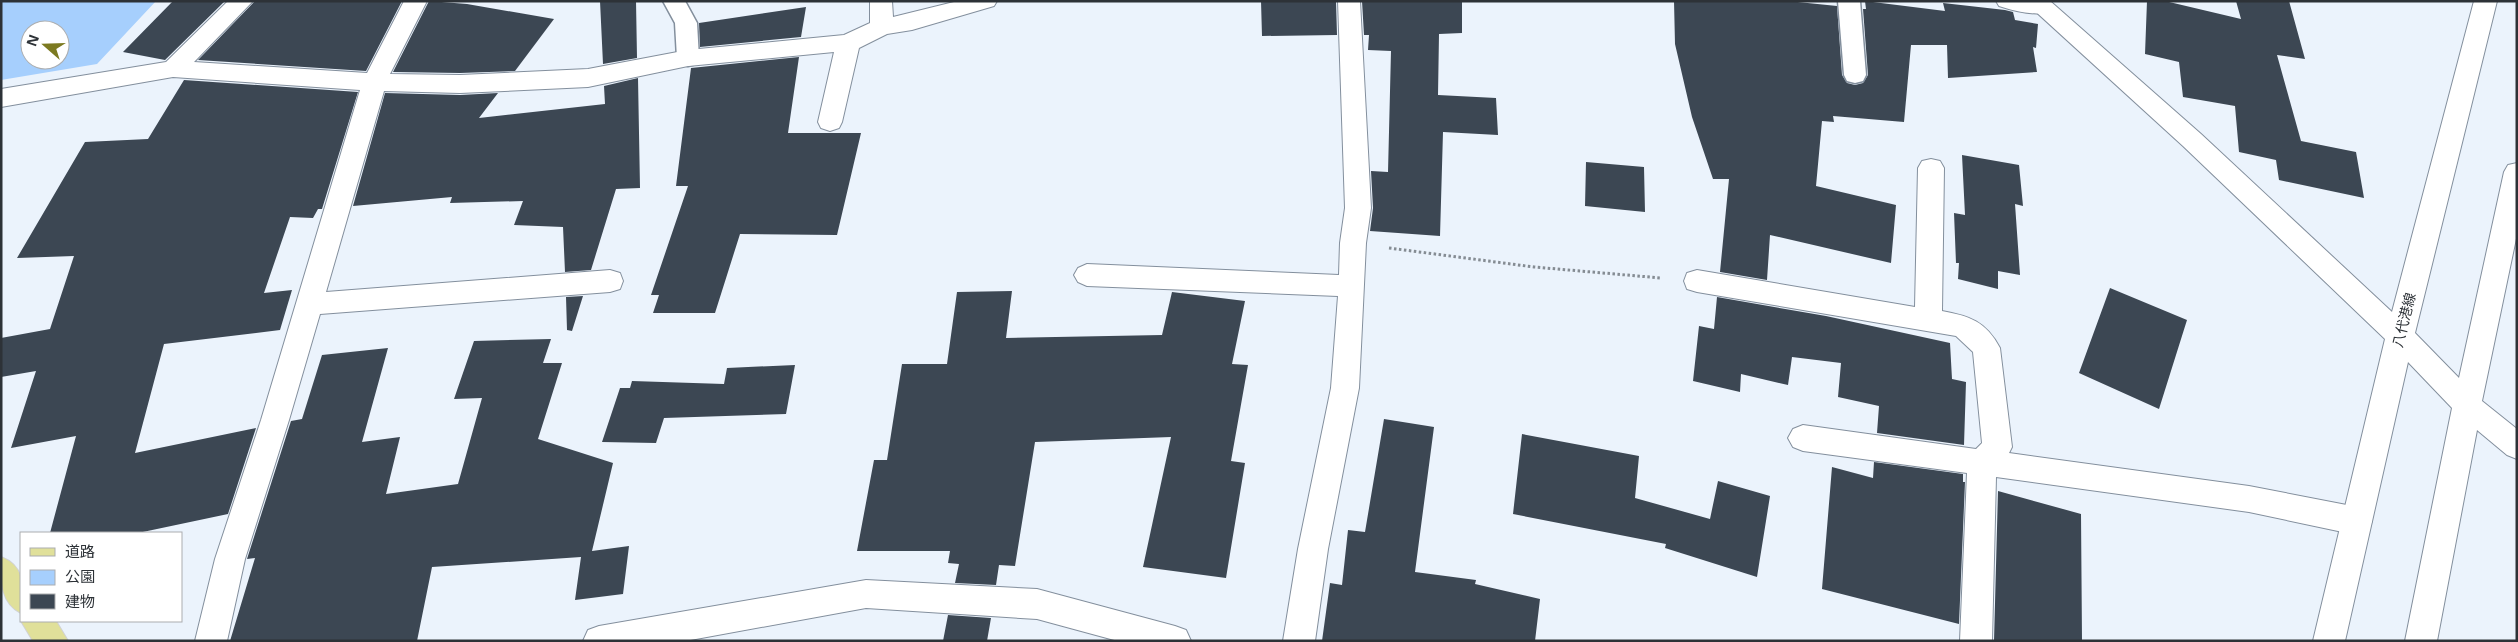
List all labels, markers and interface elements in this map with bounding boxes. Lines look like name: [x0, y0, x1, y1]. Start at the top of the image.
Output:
north arrow: [20, 20, 70, 70]
text: N: [21, 32, 43, 49]
street label: 八代港線: [2388, 290, 2420, 349]
legend: [20, 532, 182, 622]
text: 道路: [65, 541, 95, 561]
text: 公園: [65, 566, 95, 586]
text: 建物: [65, 591, 95, 611]

